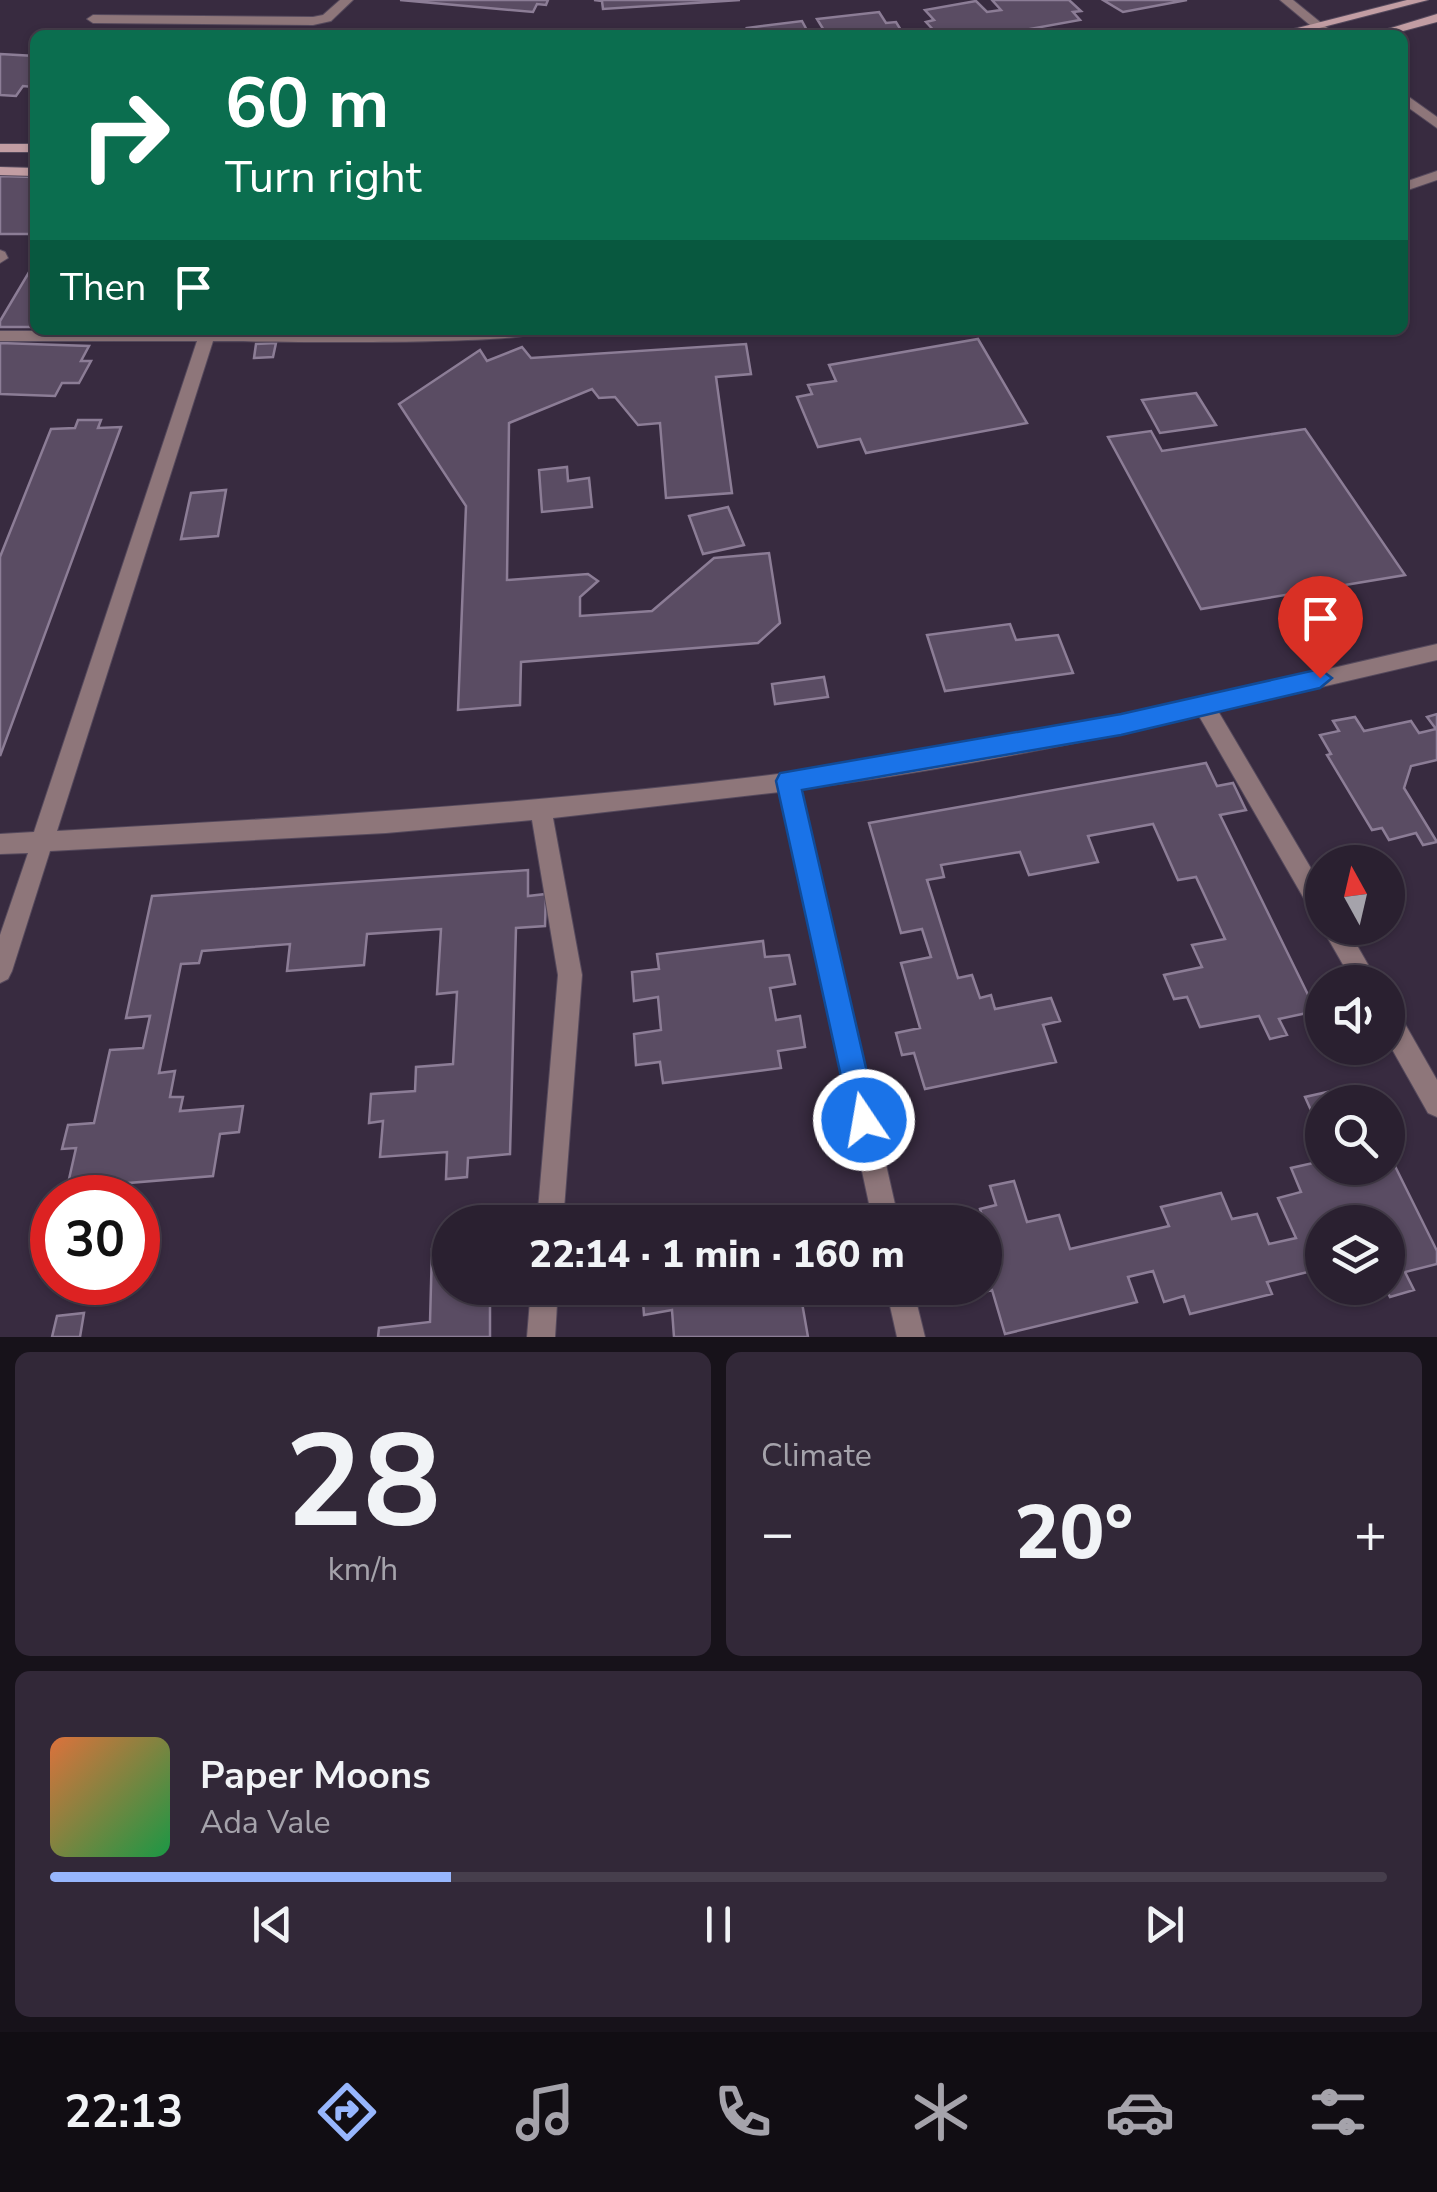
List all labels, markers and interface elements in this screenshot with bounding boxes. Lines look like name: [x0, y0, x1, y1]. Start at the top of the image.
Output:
text: 60 m: [225, 56, 389, 152]
icon: right: [60, 70, 190, 200]
text: Turn right: [225, 147, 422, 208]
icon: arrive: [166, 260, 221, 315]
text: Then: [60, 262, 146, 313]
pin: [1278, 576, 1363, 679]
icon: arrive: [1293, 591, 1348, 646]
north arrow: [1305, 845, 1405, 945]
map controls: [1305, 845, 1405, 1305]
button: sound: [1305, 965, 1405, 1065]
position arrow: [812, 1068, 916, 1172]
button: search: [1305, 1085, 1405, 1185]
speed limit sign: 30: [30, 1175, 160, 1305]
button: layers: [1305, 1205, 1405, 1305]
text: 22:14 · 1 min · 160 m: [529, 1229, 905, 1280]
text: 28: [285, 1394, 441, 1571]
text: Climate: [761, 1434, 872, 1477]
text: 20°: [1015, 1482, 1133, 1584]
text: −: [761, 1496, 794, 1571]
text: +: [1354, 1496, 1387, 1571]
text: km/h: [328, 1548, 398, 1591]
text: Paper Moons: [200, 1750, 431, 1801]
text: Ada Vale: [200, 1801, 331, 1844]
icon: previous: [245, 1897, 300, 1952]
icon: pause: [691, 1897, 746, 1952]
icon: next: [1137, 1897, 1192, 1952]
icon: directions: [312, 2077, 382, 2147]
icon: music: [510, 2077, 580, 2147]
icon: phone: [708, 2077, 778, 2147]
icon: climate: [906, 2077, 976, 2147]
icon: car: [1105, 2077, 1175, 2147]
icon: filters: [1303, 2077, 1373, 2147]
text: 22:13: [64, 2082, 183, 2143]

